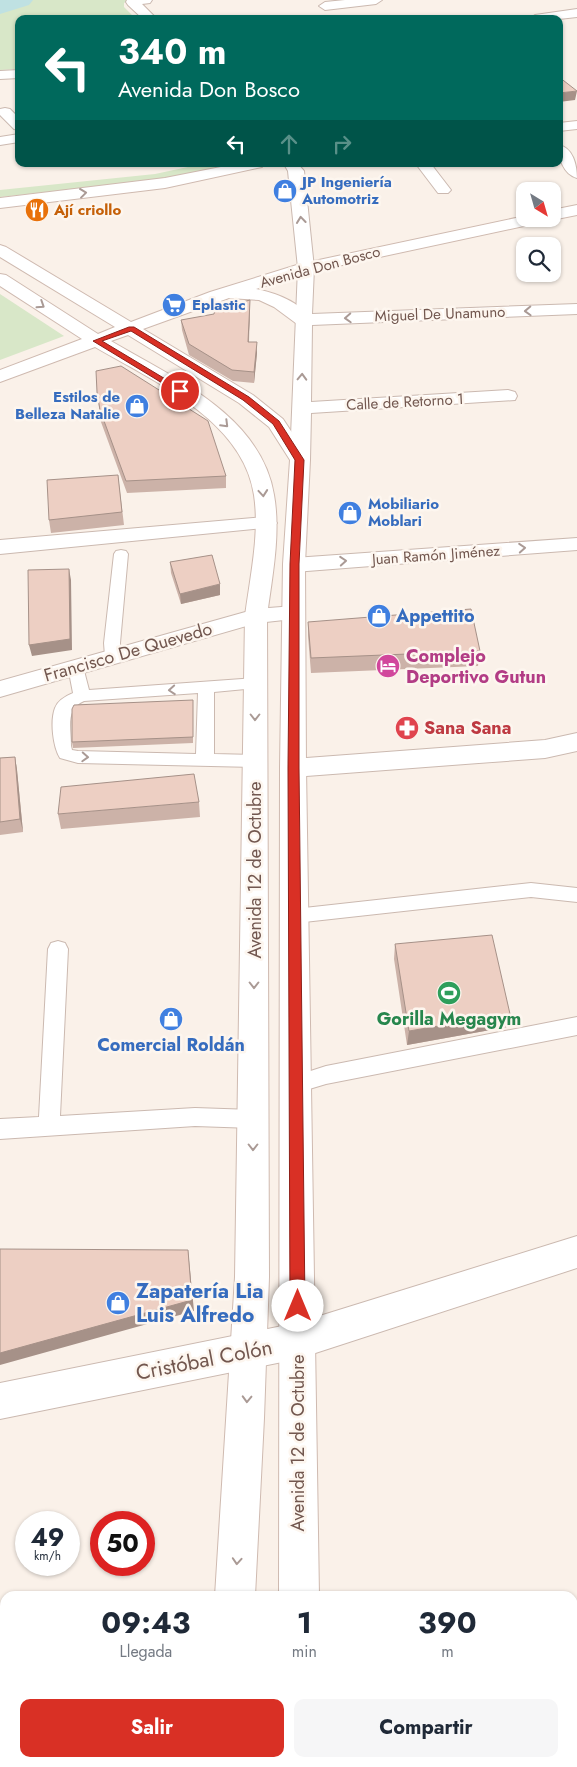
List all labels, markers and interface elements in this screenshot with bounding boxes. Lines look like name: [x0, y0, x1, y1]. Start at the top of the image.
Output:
text: 340 m: [118, 27, 227, 77]
icon: left: [35, 35, 100, 100]
text: Avenida Don Bosco: [118, 73, 300, 105]
icon: left: [222, 130, 250, 158]
icon: ahead: [275, 130, 303, 158]
icon: right: [328, 130, 356, 158]
place label: JP Ingeniería Automotriz: [299, 171, 392, 210]
shop icon: JP Ingeniería Automotriz: [272, 178, 298, 204]
north arrow: [516, 182, 561, 228]
map controls: [516, 182, 561, 282]
one-way arrow: [79, 188, 87, 199]
restaurant icon: Ají criollo: [24, 197, 50, 223]
place label: Ají criollo: [53, 199, 121, 221]
one-way arrow: [296, 216, 307, 224]
button: search: [516, 237, 561, 282]
street label: Avenida Don Bosco: [257, 240, 383, 294]
supermarket icon: Eplastic: [161, 292, 187, 318]
place label: Eplastic: [192, 294, 246, 316]
one-way arrow: [35, 299, 45, 308]
street label: Miguel De Unamuno: [374, 301, 506, 327]
one-way arrow: [524, 306, 532, 316]
one-way arrow: [344, 312, 352, 323]
pin: [159, 370, 201, 412]
one-way arrow: [297, 372, 307, 380]
icon: arrive: [166, 377, 194, 405]
place label: Estilos de Belleza Natalie: [15, 386, 120, 425]
street label: Calle de Retorno 1: [346, 388, 464, 416]
shop icon: Estilos de Belleza Natalie: [124, 393, 150, 419]
one-way arrow: [219, 419, 228, 428]
one-way arrow: [257, 489, 268, 497]
place label: Mobiliario Moblari: [368, 493, 439, 532]
shop icon: Mobiliario Moblari: [337, 500, 363, 526]
street label: Juan Ramón Jiménez: [369, 540, 501, 571]
one-way arrow: [519, 543, 527, 554]
one-way arrow: [339, 556, 347, 567]
shop icon: Appettito: [366, 603, 392, 629]
place label: Appettito: [395, 603, 475, 629]
street label: Francisco De Quevedo: [41, 615, 215, 688]
place label: Complejo Deportivo Gutun: [406, 643, 546, 690]
hotel icon: Complejo Deportivo Gutun: [375, 653, 401, 679]
one-way arrow: [168, 684, 176, 695]
one-way arrow: [250, 713, 261, 721]
pharmacy icon: Sana Sana: [394, 715, 420, 741]
place label: Sana Sana: [424, 715, 511, 741]
one-way arrow: [81, 752, 89, 763]
street label: Avenida 12 de Octubre: [242, 781, 268, 959]
sports icon: Gorilla Megagym: [436, 980, 462, 1006]
one-way arrow: [249, 981, 259, 989]
shop icon: Comercial Roldán: [158, 1006, 184, 1032]
place label: Gorilla Megagym: [377, 1006, 521, 1032]
place label: Comercial Roldán: [97, 1032, 245, 1058]
one-way arrow: [248, 1144, 258, 1151]
place label: Zapatería Lia Luis Alfredo: [136, 1276, 264, 1330]
position arrow: [271, 1279, 323, 1331]
shop icon: Zapatería Lia Luis Alfredo: [105, 1290, 131, 1316]
street label: Cristóbal Colón: [133, 1332, 275, 1388]
street label: Avenida 12 de Octubre: [285, 1354, 311, 1532]
one-way arrow: [241, 1395, 252, 1403]
speed limit sign: 50: [90, 1511, 155, 1576]
text: 49: [30, 1519, 65, 1555]
text: km/h: [34, 1547, 61, 1565]
one-way arrow: [232, 1558, 243, 1566]
text: 09:43: [101, 1601, 190, 1644]
text: 1: [297, 1601, 312, 1644]
text: 390: [418, 1601, 477, 1644]
text: Llegada: [120, 1640, 172, 1663]
text: min: [292, 1640, 317, 1663]
text: m: [441, 1640, 454, 1663]
button: Salir: [20, 1699, 284, 1757]
button: Compartir: [294, 1699, 558, 1757]

